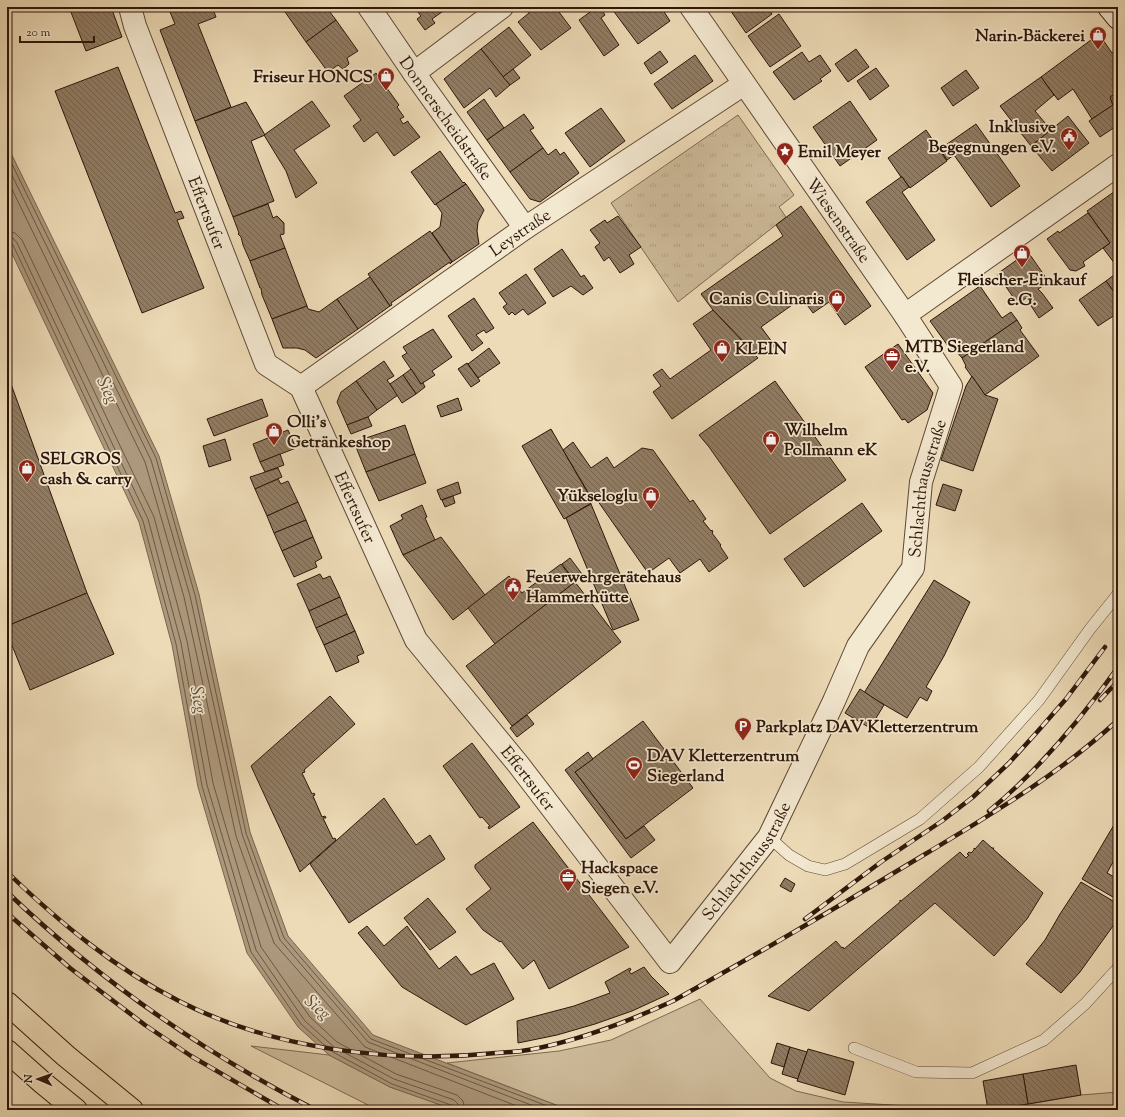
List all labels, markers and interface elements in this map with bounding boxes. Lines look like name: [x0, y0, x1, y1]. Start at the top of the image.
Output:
scale bar: [20, 18, 94, 44]
text: 20 m: [26, 24, 51, 42]
place label: Narin-Bäckerei: [975, 25, 1085, 49]
shop icon: Narin-Bäckerei: [1088, 25, 1108, 50]
street label: Donnerscheidstraße: [392, 52, 497, 186]
place label: Friseur HONCS: [253, 66, 373, 90]
shop icon: Friseur HONCS: [376, 66, 396, 91]
place label: Inklusive Begegnungen e.V.: [929, 116, 1056, 160]
public building icon: Inklusive Begegnungen e.V.: [1059, 126, 1079, 151]
place icon: Emil Meyer: [775, 141, 795, 166]
place label: Emil Meyer: [798, 141, 882, 165]
street label: Effertsufer: [180, 173, 231, 254]
street label: Wiesenstraße: [799, 174, 876, 269]
street label: Leystraße: [485, 204, 556, 264]
shop icon: Fleischer-Einkauf e.G.: [1012, 243, 1032, 268]
place label: Fleischer-Einkauf e.G.: [958, 269, 1087, 313]
place label: Canis Culinaris: [709, 288, 824, 312]
shop icon: Canis Culinaris: [827, 288, 847, 313]
place label: MTB Siegerland e.V.: [905, 336, 1025, 380]
shop icon: KLEIN: [712, 338, 732, 363]
place label: KLEIN: [735, 338, 787, 362]
office icon: MTB Siegerland e.V.: [882, 346, 902, 371]
water label: Sieg: [89, 373, 124, 409]
place label: Olli's Getränkeshop: [287, 411, 391, 455]
street label: Schlachthausstraße: [904, 417, 954, 559]
place label: Wilhelm Pollmann eK: [784, 419, 878, 463]
shop icon: Olli's Getränkeshop: [264, 421, 284, 446]
shop icon: Wilhelm Pollmann eK: [761, 429, 781, 454]
place label: SELGROS cash & carry: [40, 448, 133, 492]
shop icon: SELGROS cash & carry: [17, 458, 37, 483]
street label: Effertsufer: [327, 468, 381, 548]
place label: Yükseloglu: [557, 485, 638, 509]
shop icon: Yükseloglu: [641, 485, 661, 510]
place label: Feuerwehrgerätehaus Hammerhütte: [526, 566, 682, 610]
public building icon: Feuerwehrgerätehaus Hammerhütte: [503, 576, 523, 601]
water label: Sieg: [182, 684, 212, 717]
parking icon: Parkplatz DAV Kletterzentrum: [733, 716, 753, 741]
place label: Parkplatz DAV Kletterzentrum: [756, 716, 979, 740]
street label: Effertsufer: [494, 742, 560, 817]
place label: DAV Kletterzentrum Siegerland: [647, 745, 800, 789]
sports icon: DAV Kletterzentrum Siegerland: [624, 755, 644, 780]
street label: Schlachthausstraße: [697, 798, 798, 927]
place label: Hackspace Siegen e.V.: [581, 857, 659, 901]
office icon: Hackspace Siegen e.V.: [558, 867, 578, 892]
water label: Sieg: [298, 990, 336, 1028]
north arrow: [18, 1059, 58, 1099]
text: N: [21, 1074, 37, 1084]

